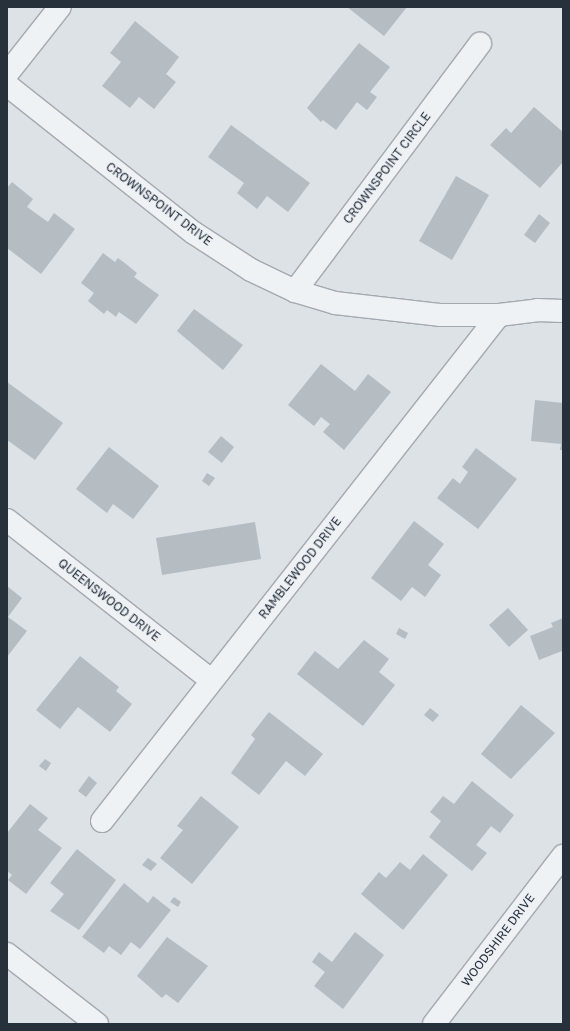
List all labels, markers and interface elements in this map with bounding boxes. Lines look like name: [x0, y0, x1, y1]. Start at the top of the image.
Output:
street label: CROWNSPOINT CIRCLE: [340, 109, 434, 227]
street label: CROWNSPOINT DRIVE: [103, 159, 215, 249]
street label: RAMBLEWOOD DRIVE: [256, 514, 344, 622]
street label: QUEENSWOOD DRIVE: [55, 556, 163, 644]
street label: WOODSHIRE DRIVE: [458, 891, 538, 989]

